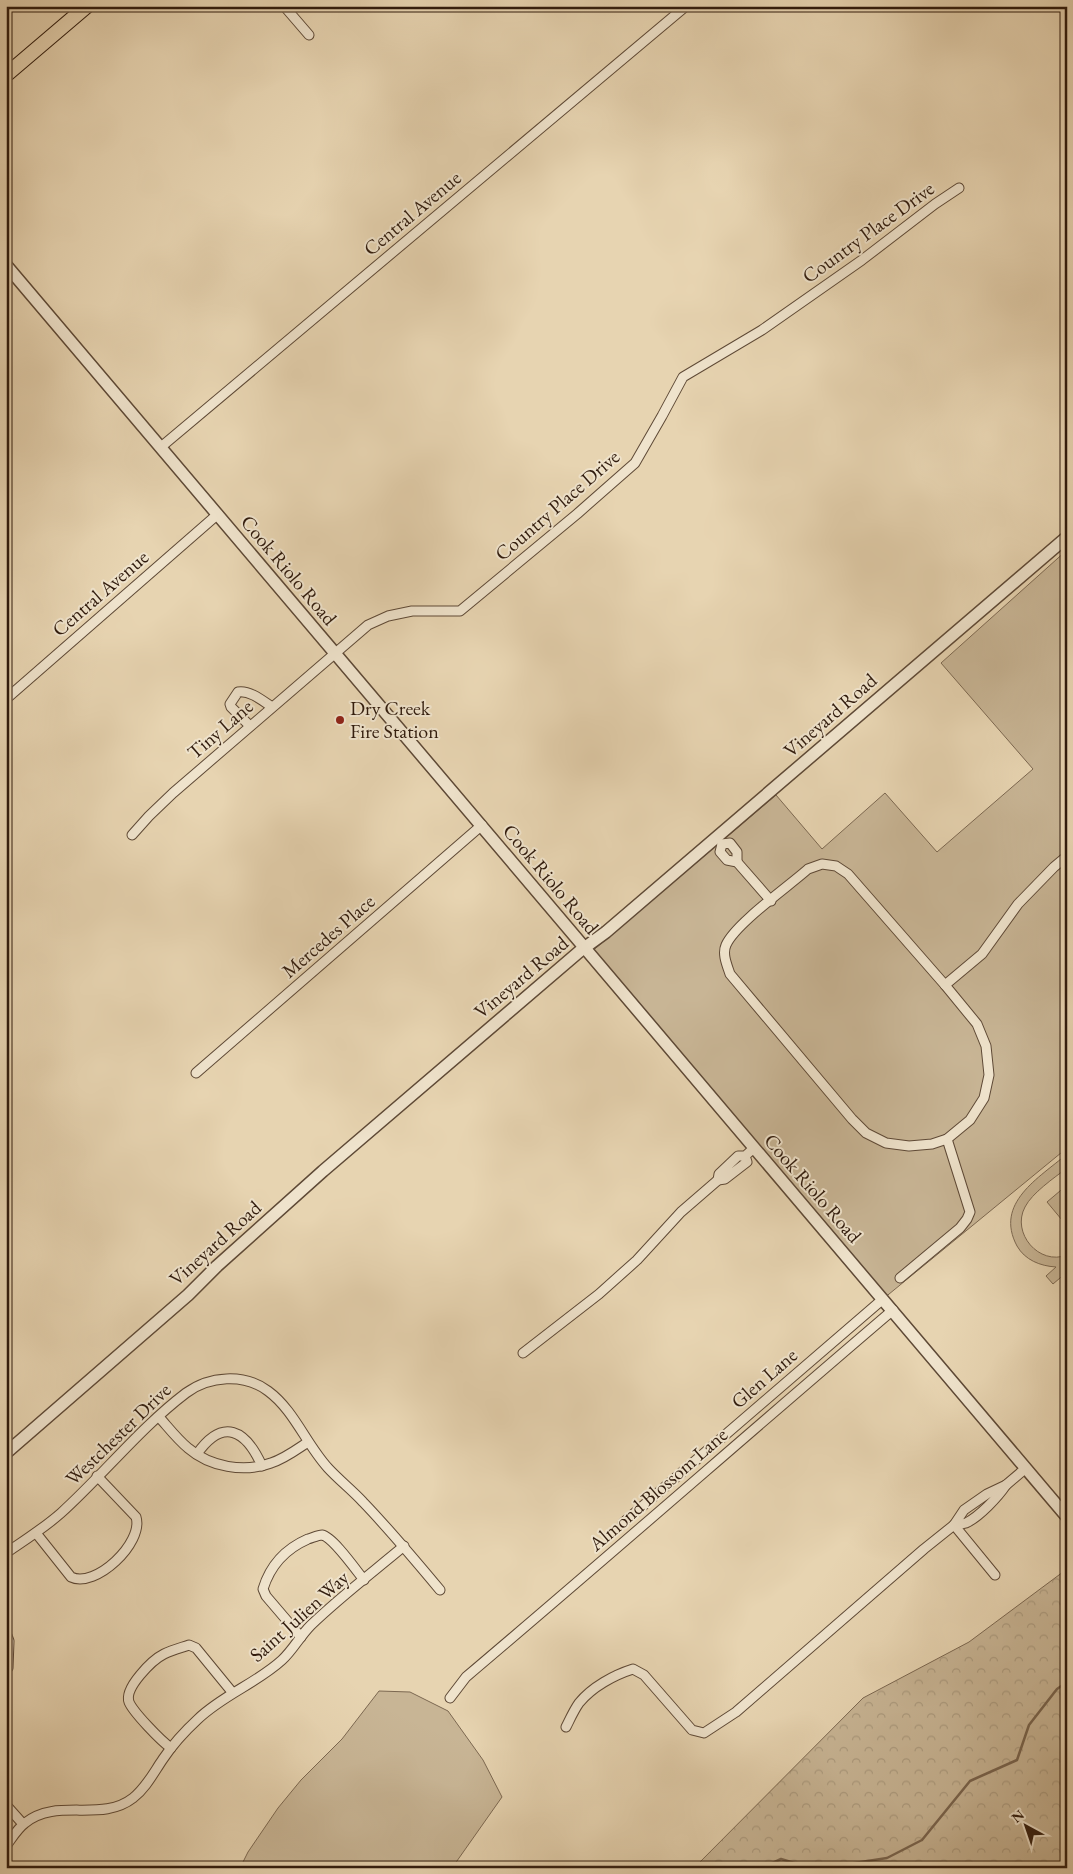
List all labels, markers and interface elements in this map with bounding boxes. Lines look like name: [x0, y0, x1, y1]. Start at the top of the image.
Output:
street label: Central Avenue: [358, 164, 466, 261]
street label: Country Place Drive: [797, 175, 939, 289]
street label: Country Place Drive: [489, 444, 625, 566]
street label: Cook Riolo Road: [235, 509, 343, 631]
street label: Central Avenue: [46, 544, 154, 642]
street label: Vineyard Road: [778, 667, 883, 763]
street label: Tiny Lane: [182, 693, 258, 765]
place label: Dry Creek Fire Station: [350, 695, 439, 744]
marker: Dry Creek Fire Station: [334, 714, 346, 726]
street label: Cook Riolo Road: [497, 818, 605, 940]
street label: Mercedes Place: [276, 888, 380, 984]
street label: Vineyard Road: [468, 929, 574, 1024]
street label: Cook Riolo Road: [758, 1128, 868, 1249]
street label: Vineyard Road: [163, 1194, 267, 1291]
street label: Glen Lane: [725, 1342, 803, 1414]
street label: Westchester Drive: [60, 1377, 176, 1491]
street label: Almond Blossom Lane: [582, 1421, 733, 1557]
street label: Saint Julien Way: [244, 1564, 354, 1668]
north arrow: [1000, 1802, 1050, 1852]
text: N: [1008, 1805, 1028, 1827]

